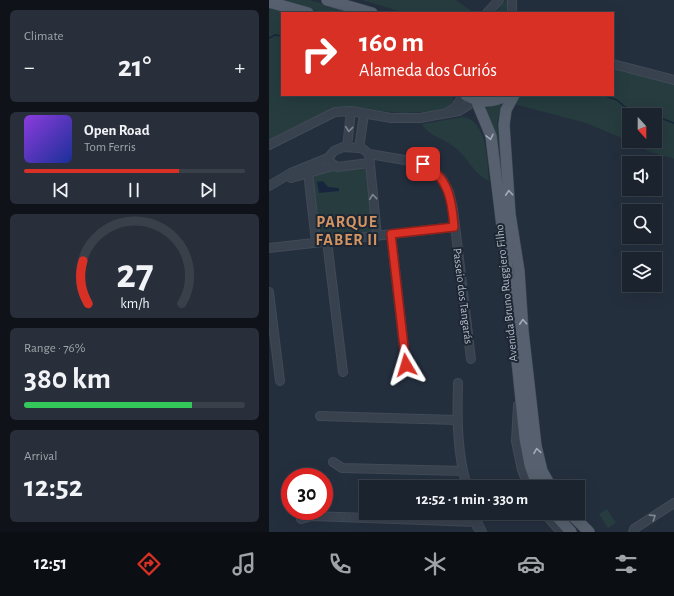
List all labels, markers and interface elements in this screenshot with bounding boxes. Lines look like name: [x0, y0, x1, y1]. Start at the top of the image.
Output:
icon: right: [293, 28, 345, 80]
text: 160 m: [359, 29, 424, 57]
text: Climate: [24, 30, 63, 43]
text: 21°: [118, 52, 151, 82]
text: −: [24, 56, 35, 78]
text: +: [234, 56, 245, 78]
text: Alameda dos Curiós: [359, 62, 497, 80]
north arrow: [622, 108, 662, 148]
map controls: [622, 108, 662, 292]
text: Open Road: [84, 123, 150, 138]
one-way arrow: [344, 126, 353, 132]
one-way arrow: [486, 133, 494, 140]
text: Tom Ferris: [84, 141, 136, 154]
pin: [406, 147, 440, 181]
icon: arrive: [412, 153, 434, 175]
button: sound: [622, 156, 662, 196]
icon: previous: [50, 179, 72, 201]
icon: pause: [123, 179, 145, 201]
icon: next: [197, 179, 219, 201]
one-way arrow: [504, 190, 513, 196]
one-way arrow: [368, 194, 377, 200]
button: search: [622, 204, 662, 244]
district label: PARQUE FABER II: [315, 214, 379, 248]
street label: Avenida Bruno Ruggiero Filho: [493, 224, 519, 362]
street label: Passeio dos Tangarás: [451, 247, 475, 345]
button: layers: [622, 252, 662, 292]
text: 27: [116, 254, 153, 295]
text: km/h: [120, 297, 149, 311]
one-way arrow: [519, 319, 527, 325]
text: Range · 76%: [24, 342, 85, 355]
position arrow: [385, 344, 427, 386]
text: 380 km: [24, 364, 111, 394]
one-way arrow: [533, 448, 542, 454]
text: Arrival: [24, 450, 57, 463]
speed limit sign: 30: [281, 468, 333, 520]
text: 12:52: [24, 472, 83, 502]
text: 12:52 · 1 min · 330 m: [416, 492, 528, 507]
one-way arrow: [649, 514, 656, 521]
icon: directions: [135, 550, 163, 578]
icon: music: [230, 550, 258, 578]
icon: phone: [326, 550, 354, 578]
icon: climate: [421, 550, 449, 578]
icon: car: [517, 550, 545, 578]
icon: filters: [612, 550, 640, 578]
text: 12:51: [34, 555, 67, 573]

